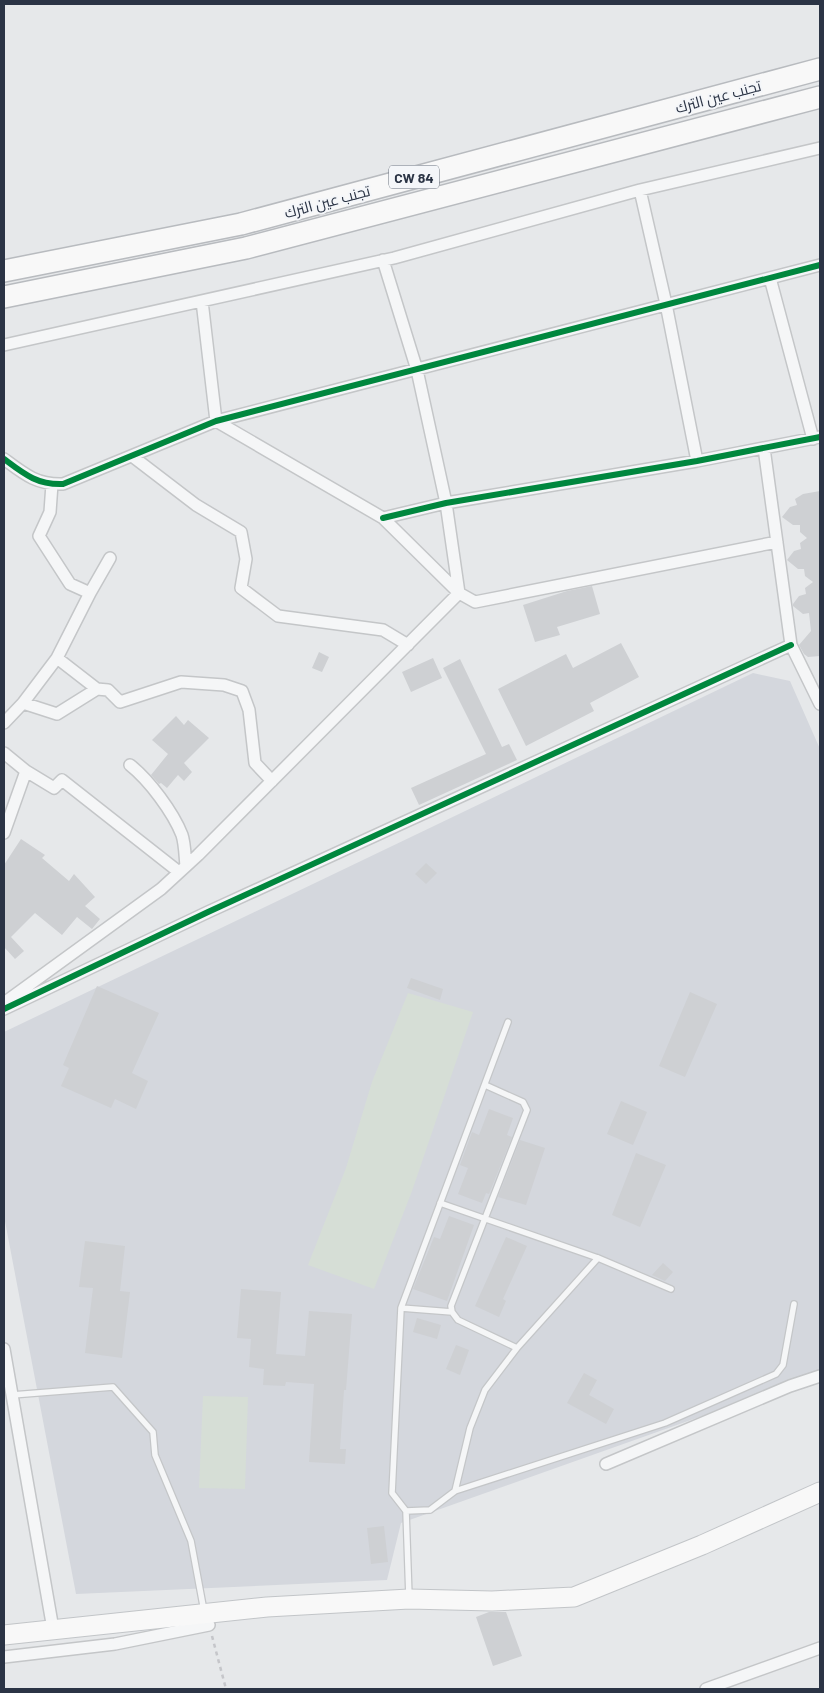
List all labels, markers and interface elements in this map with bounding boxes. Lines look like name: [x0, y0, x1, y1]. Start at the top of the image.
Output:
street label: تجنب عين الترك: [673, 76, 764, 118]
road number: CW 84: [389, 166, 439, 188]
street label: تجنب عين الترك: [282, 181, 373, 223]

